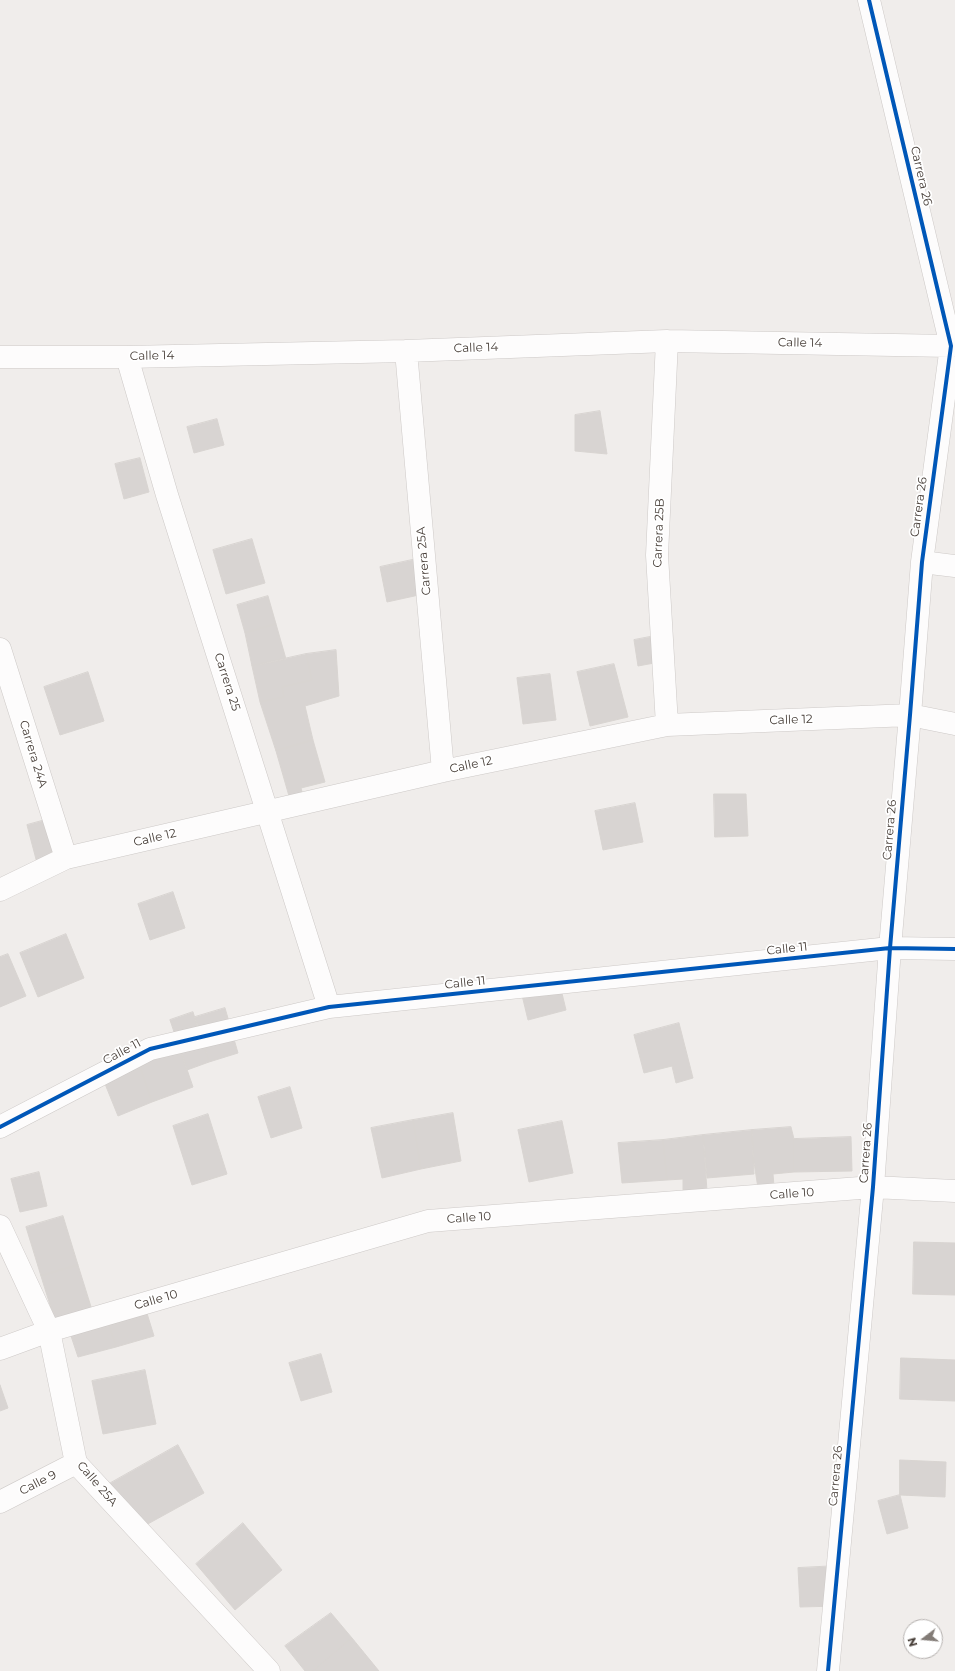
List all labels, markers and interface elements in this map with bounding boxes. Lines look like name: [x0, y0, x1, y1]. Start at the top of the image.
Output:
street label: Carrera 26: [907, 145, 935, 207]
street label: Calle 14: [778, 335, 822, 351]
street label: Calle 14: [453, 340, 499, 356]
street label: Calle 14: [130, 348, 174, 364]
street label: Carrera 26: [908, 476, 930, 538]
street label: Carrera 25B: [651, 498, 667, 568]
street label: Carrera 25A: [414, 526, 434, 596]
street label: Carrera 25: [211, 651, 243, 713]
street label: Calle 12: [769, 712, 813, 728]
street label: Carrera 24A: [16, 719, 50, 789]
street label: Calle 12: [448, 753, 494, 777]
street label: Carrera 26: [880, 799, 900, 861]
street label: Calle 12: [132, 826, 178, 850]
street label: Calle 11: [766, 940, 808, 958]
street label: Calle 11: [444, 974, 486, 992]
street label: Calle 11: [101, 1036, 143, 1068]
street label: Carrera 26: [857, 1122, 875, 1184]
street label: Calle 10: [769, 1185, 815, 1203]
street label: Calle 10: [446, 1209, 492, 1227]
street label: Calle 10: [133, 1287, 179, 1313]
street label: Carrera 26: [826, 1445, 846, 1507]
street label: Calle 25A: [74, 1459, 120, 1509]
street label: Calle 9: [17, 1468, 59, 1498]
north arrow: [903, 1619, 943, 1659]
text: N: [904, 1636, 920, 1648]

